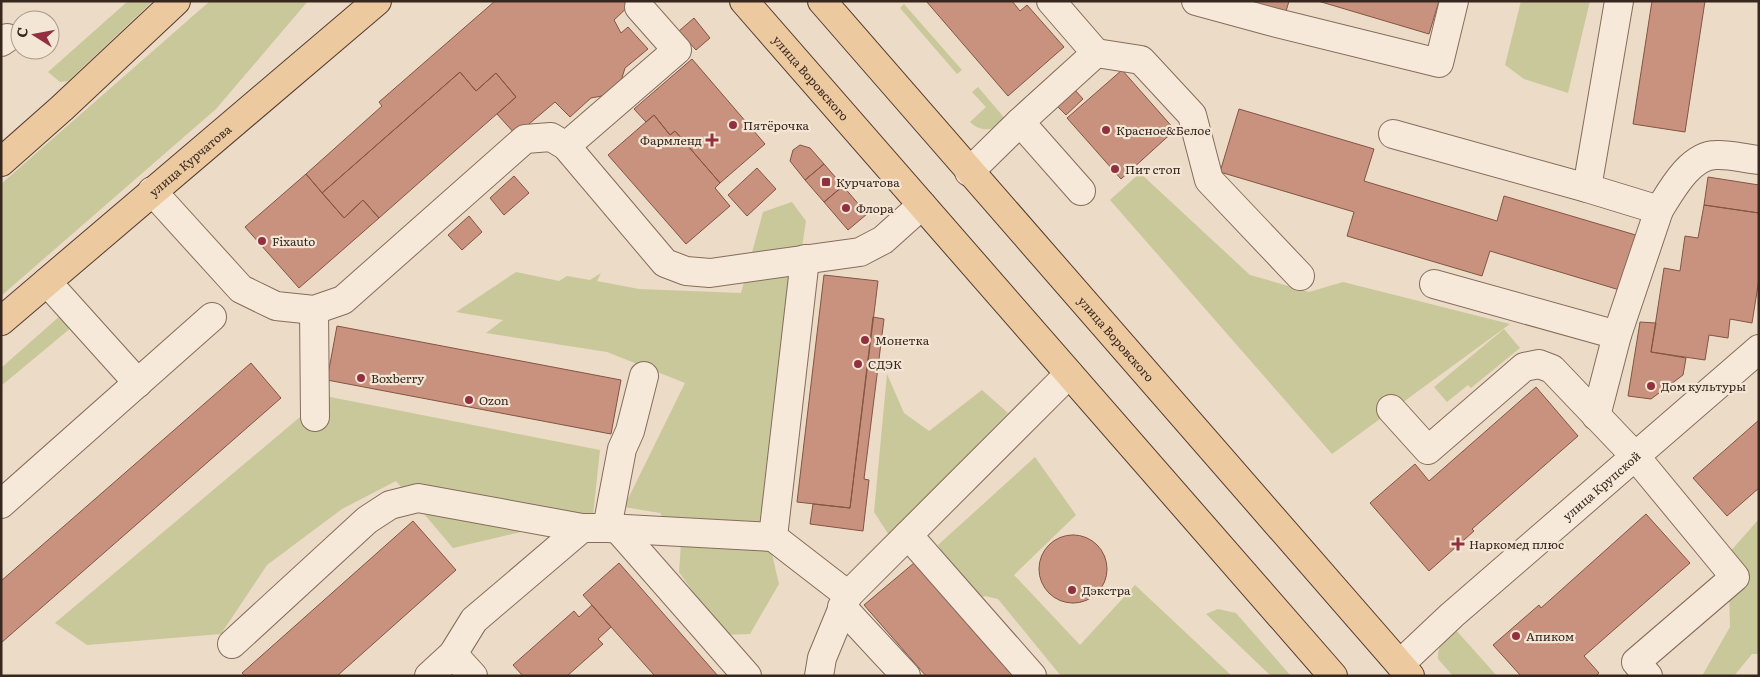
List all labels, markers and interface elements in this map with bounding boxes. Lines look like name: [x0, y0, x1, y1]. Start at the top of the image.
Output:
north arrow: [10, 10, 60, 60]
text: С: [10, 25, 32, 39]
street label: улица Воровского: [769, 31, 853, 125]
place label: Пятёрочка: [743, 116, 810, 134]
marker: Пятёрочка: [727, 119, 739, 131]
street label: улица Курчатова: [145, 120, 235, 200]
place label: Красное&Белое: [1116, 121, 1211, 139]
marker: Красное&Белое: [1100, 124, 1112, 136]
place label: Фармленд: [640, 131, 702, 149]
marker: Фармленд: [706, 134, 718, 146]
place label: Пит стоп: [1125, 160, 1181, 178]
marker: Пит стоп: [1109, 163, 1121, 175]
place label: Курчатова: [836, 173, 900, 191]
marker: Курчатова: [820, 176, 832, 188]
place label: Флора: [856, 199, 894, 217]
marker: Флора: [840, 202, 852, 214]
place label: Fixauto: [272, 232, 315, 250]
marker: Fixauto: [256, 235, 268, 247]
street label: улица Воровского: [1074, 292, 1159, 386]
place label: Монетка: [875, 331, 930, 349]
marker: Монетка: [859, 334, 871, 346]
place label: СДЭК: [868, 355, 902, 373]
marker: СДЭК: [852, 358, 864, 370]
place label: Boxberry: [371, 369, 424, 387]
marker: Boxberry: [355, 372, 367, 384]
place label: Дом культуры: [1661, 377, 1746, 395]
marker: Дом культуры: [1645, 380, 1657, 392]
place label: Ozon: [479, 391, 509, 409]
marker: Ozon: [463, 394, 475, 406]
street label: улица Крупской: [1558, 447, 1644, 525]
place label: Наркомед плюс: [1469, 535, 1564, 553]
marker: Наркомед плюс: [1451, 537, 1465, 551]
place label: Дэкстра: [1082, 581, 1131, 599]
marker: Дэкстра: [1066, 584, 1078, 596]
place label: Апиком: [1526, 627, 1574, 645]
marker: Апиком: [1510, 630, 1522, 642]

